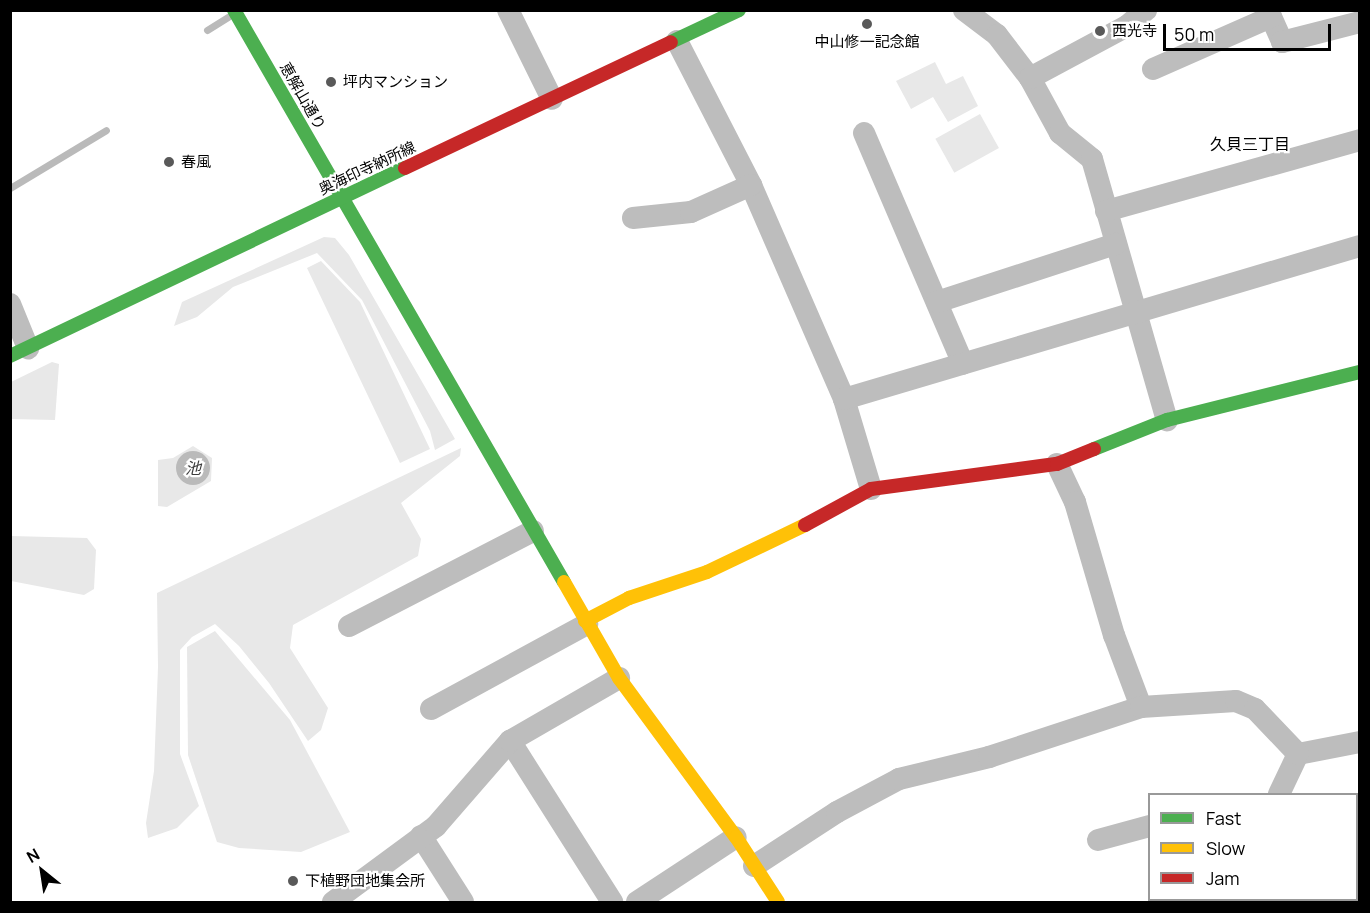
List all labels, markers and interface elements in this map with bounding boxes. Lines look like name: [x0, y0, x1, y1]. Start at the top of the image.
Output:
scale bar: [1166, 12, 1334, 50]
marker: 中山修一記念館: [860, 17, 874, 31]
place label: 西光寺: [1112, 22, 1157, 40]
text: 50 m: [1174, 22, 1214, 46]
marker: 西光寺: [1093, 24, 1107, 38]
place label: 中山修一記念館: [815, 33, 919, 51]
street label: 恵解山通り: [276, 59, 330, 133]
place label: 坪内マンション: [343, 73, 448, 91]
marker: 坪内マンション: [324, 75, 338, 89]
district label: 久貝三丁目: [1210, 134, 1290, 154]
street label: 奥海印寺納所線: [316, 138, 418, 198]
place label: 春風: [181, 153, 211, 171]
marker: 春風: [162, 155, 176, 169]
water label: 池: [185, 458, 201, 478]
legend: [1148, 793, 1358, 901]
text: Fast: [1206, 806, 1241, 830]
text: Slow: [1206, 836, 1245, 860]
north arrow: [12, 841, 72, 901]
text: N: [23, 843, 43, 868]
text: Jam: [1206, 866, 1240, 890]
place label: 下植野団地集会所: [305, 872, 425, 890]
marker: 下植野団地集会所: [286, 874, 300, 888]

